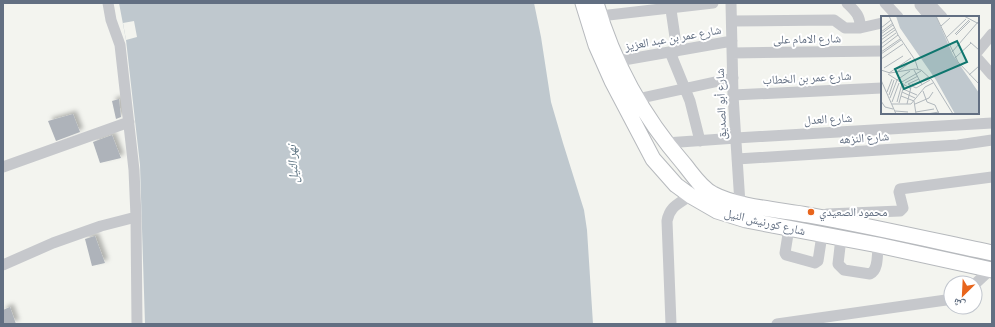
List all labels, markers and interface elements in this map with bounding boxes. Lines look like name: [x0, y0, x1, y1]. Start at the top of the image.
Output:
inset map: [881, 16, 979, 114]
street label: شارع عمر بن عبد العزيز: [623, 22, 723, 55]
street label: شارع الامام على: [773, 30, 841, 48]
street label: شارع أبو الصديق: [712, 68, 730, 140]
street label: شارع عمر بن الخطاب: [762, 68, 852, 88]
street label: شارع العدل: [803, 110, 853, 128]
street label: شارع النزهه: [838, 128, 890, 148]
water label: نهر النيل: [283, 142, 302, 184]
place label: محمود الصعيدي: [819, 204, 887, 222]
street label: شارع كورنيش النيل: [723, 205, 807, 239]
marker: محمود الصعيدي: [806, 207, 816, 217]
north arrow: [943, 275, 983, 315]
text: ش: [950, 294, 968, 313]

